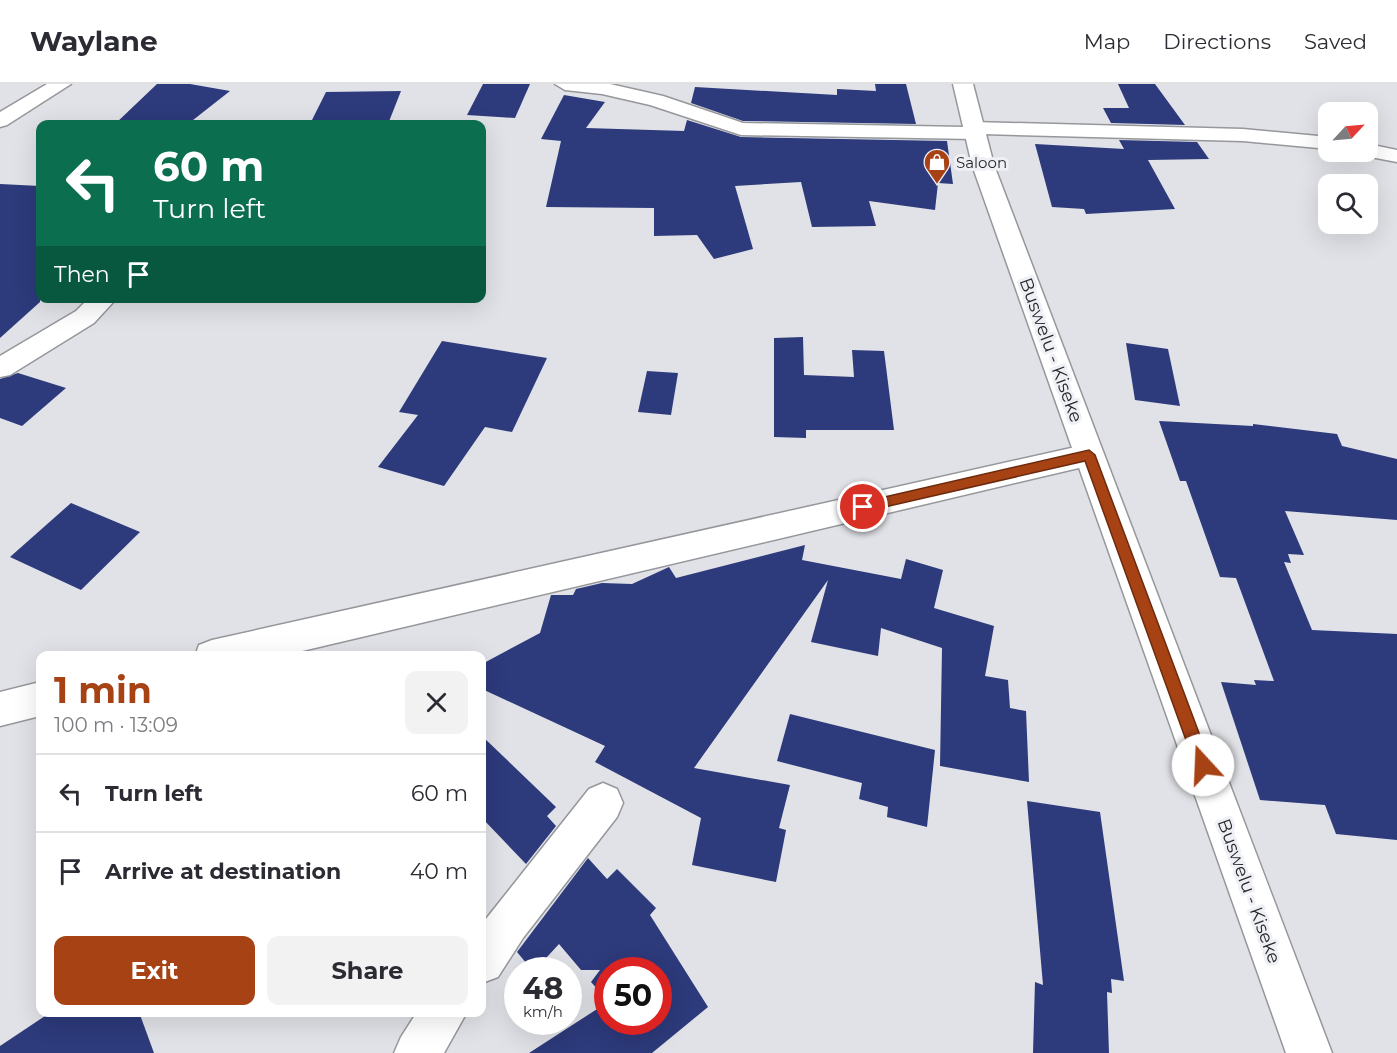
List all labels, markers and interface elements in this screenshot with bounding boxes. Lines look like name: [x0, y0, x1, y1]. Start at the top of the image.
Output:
text: Waylane: [30, 24, 158, 58]
text: Map: [1084, 29, 1130, 54]
text: Directions: [1163, 29, 1271, 54]
text: Saved: [1304, 29, 1367, 54]
north arrow: [1318, 102, 1378, 162]
map controls: [1318, 102, 1378, 234]
text: 60 m: [153, 140, 264, 192]
icon: left: [54, 144, 132, 222]
shop icon: Saloon: [922, 147, 952, 185]
place label: Saloon: [956, 153, 1007, 172]
button: search: [1318, 174, 1378, 234]
text: Turn left: [153, 192, 266, 225]
icon: arrive: [122, 258, 155, 291]
text: Then: [54, 261, 110, 288]
street label: Buswelu - Kiseke: [1015, 275, 1087, 426]
pin: [837, 481, 888, 532]
icon: arrive: [846, 490, 879, 523]
text: 1 min: [54, 668, 152, 712]
button: close: [405, 671, 468, 734]
text: 100 m · 13:09: [54, 713, 178, 737]
position arrow: [1171, 733, 1235, 797]
icon: left: [54, 777, 87, 810]
text: Turn left: [105, 780, 203, 807]
text: 60 m: [411, 780, 468, 807]
street label: Buswelu - Kiseke: [1213, 816, 1285, 967]
icon: arrive: [54, 855, 87, 888]
text: Arrive at destination: [105, 858, 341, 885]
text: 40 m: [410, 858, 468, 885]
button: Exit: [54, 936, 255, 1005]
button: Share: [267, 936, 468, 1005]
speed limit sign: 50: [594, 957, 672, 1035]
text: 48: [523, 970, 563, 1007]
text: km/h: [523, 1002, 563, 1021]

